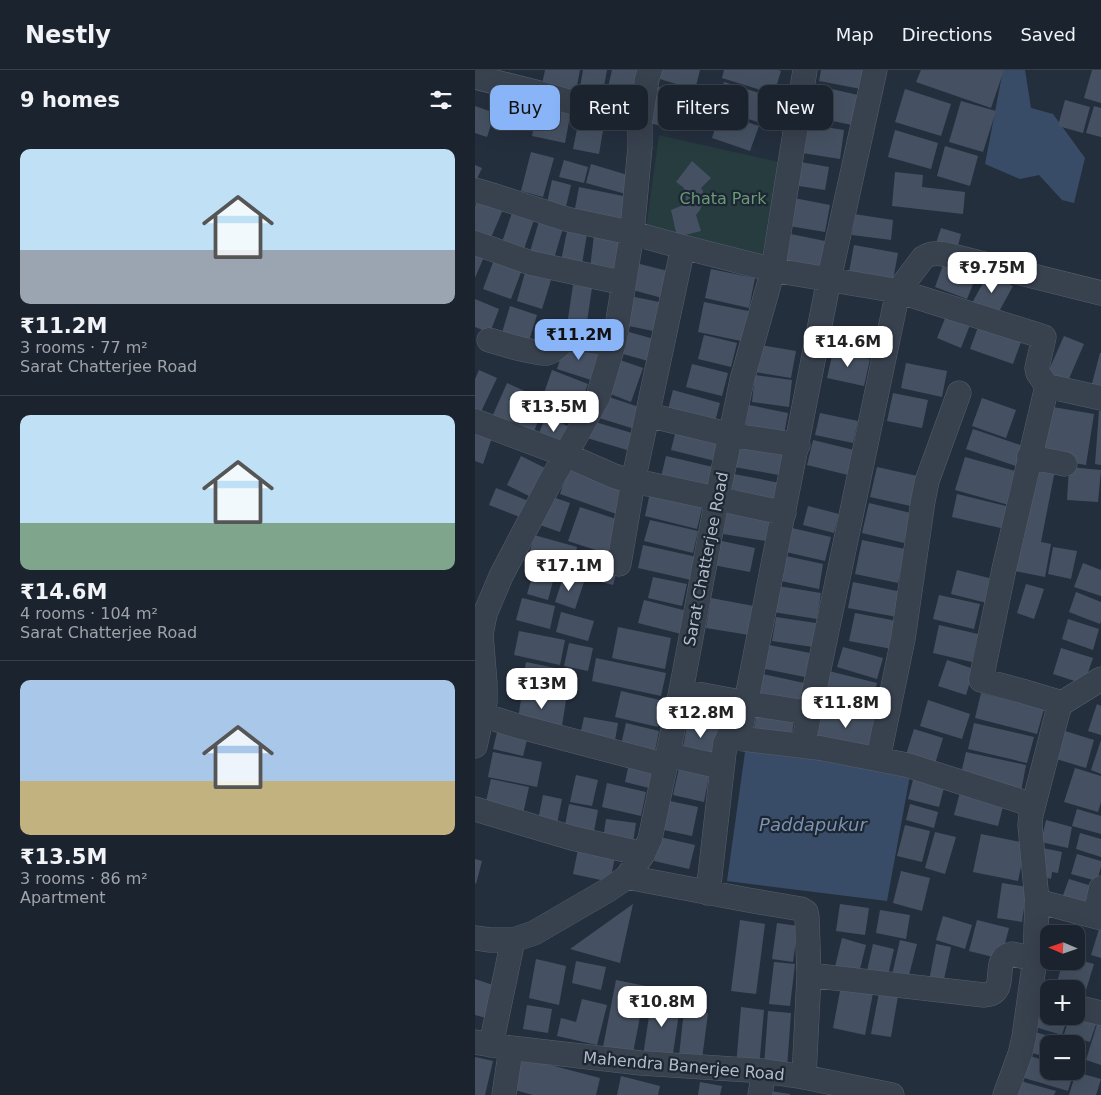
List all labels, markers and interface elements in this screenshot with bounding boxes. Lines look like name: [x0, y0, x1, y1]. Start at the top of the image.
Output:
text: Nestly: [25, 21, 111, 49]
text: Map: [836, 24, 874, 45]
text: Directions: [902, 24, 992, 45]
text: Saved: [1020, 24, 1076, 45]
chip: Buy: [490, 85, 560, 130]
chip: Rent: [570, 85, 648, 130]
chip: Filters: [658, 85, 748, 130]
chip: New: [758, 85, 833, 130]
icon: filters: [427, 86, 455, 114]
text: 9 homes: [20, 88, 120, 112]
icon: home: [193, 182, 283, 272]
park label: Chata Park: [680, 189, 767, 208]
pin: ₹9.75M: [951, 252, 1033, 294]
text: ₹9.75M: [959, 258, 1025, 277]
text: ₹11.2M: [20, 314, 107, 338]
pin: ₹11.2M: [538, 318, 620, 361]
text: ₹11.2M: [546, 325, 612, 344]
pin: ₹14.6M: [807, 326, 889, 368]
text: ₹14.6M: [815, 332, 881, 351]
text: 3 rooms · 77 m²: [20, 338, 148, 357]
text: Sarat Chatterjee Road: [20, 357, 197, 376]
pin: ₹13.5M: [513, 390, 595, 433]
text: ₹13.5M: [521, 397, 587, 416]
icon: home: [193, 447, 283, 537]
street label: Sarat Chatterjee Road: [680, 470, 732, 648]
pin: ₹17.1M: [528, 550, 610, 592]
text: ₹17.1M: [536, 556, 602, 575]
text: ₹14.6M: [20, 580, 107, 604]
text: 4 rooms · 104 m²: [20, 604, 158, 623]
text: Sarat Chatterjee Road: [20, 623, 197, 642]
pin: ₹13M: [512, 668, 572, 710]
text: ₹13M: [517, 674, 567, 693]
pin: ₹11.8M: [805, 686, 887, 729]
text: ₹11.8M: [813, 693, 879, 712]
pin: ₹12.8M: [660, 696, 742, 739]
text: ₹12.8M: [668, 703, 734, 722]
icon: home: [193, 712, 283, 802]
water label: Paddapukur: [759, 814, 869, 835]
text: ₹13.5M: [20, 845, 107, 869]
text: 3 rooms · 86 m²: [20, 869, 148, 888]
text: Apartment: [20, 888, 106, 907]
north arrow: [1040, 925, 1085, 970]
map controls: [1040, 925, 1085, 1080]
button: +: [1040, 980, 1085, 1025]
pin: ₹10.8M: [621, 986, 703, 1028]
text: ₹10.8M: [629, 992, 695, 1011]
button: −: [1040, 1035, 1085, 1080]
street label: Mahendra Banerjee Road: [583, 1048, 785, 1084]

